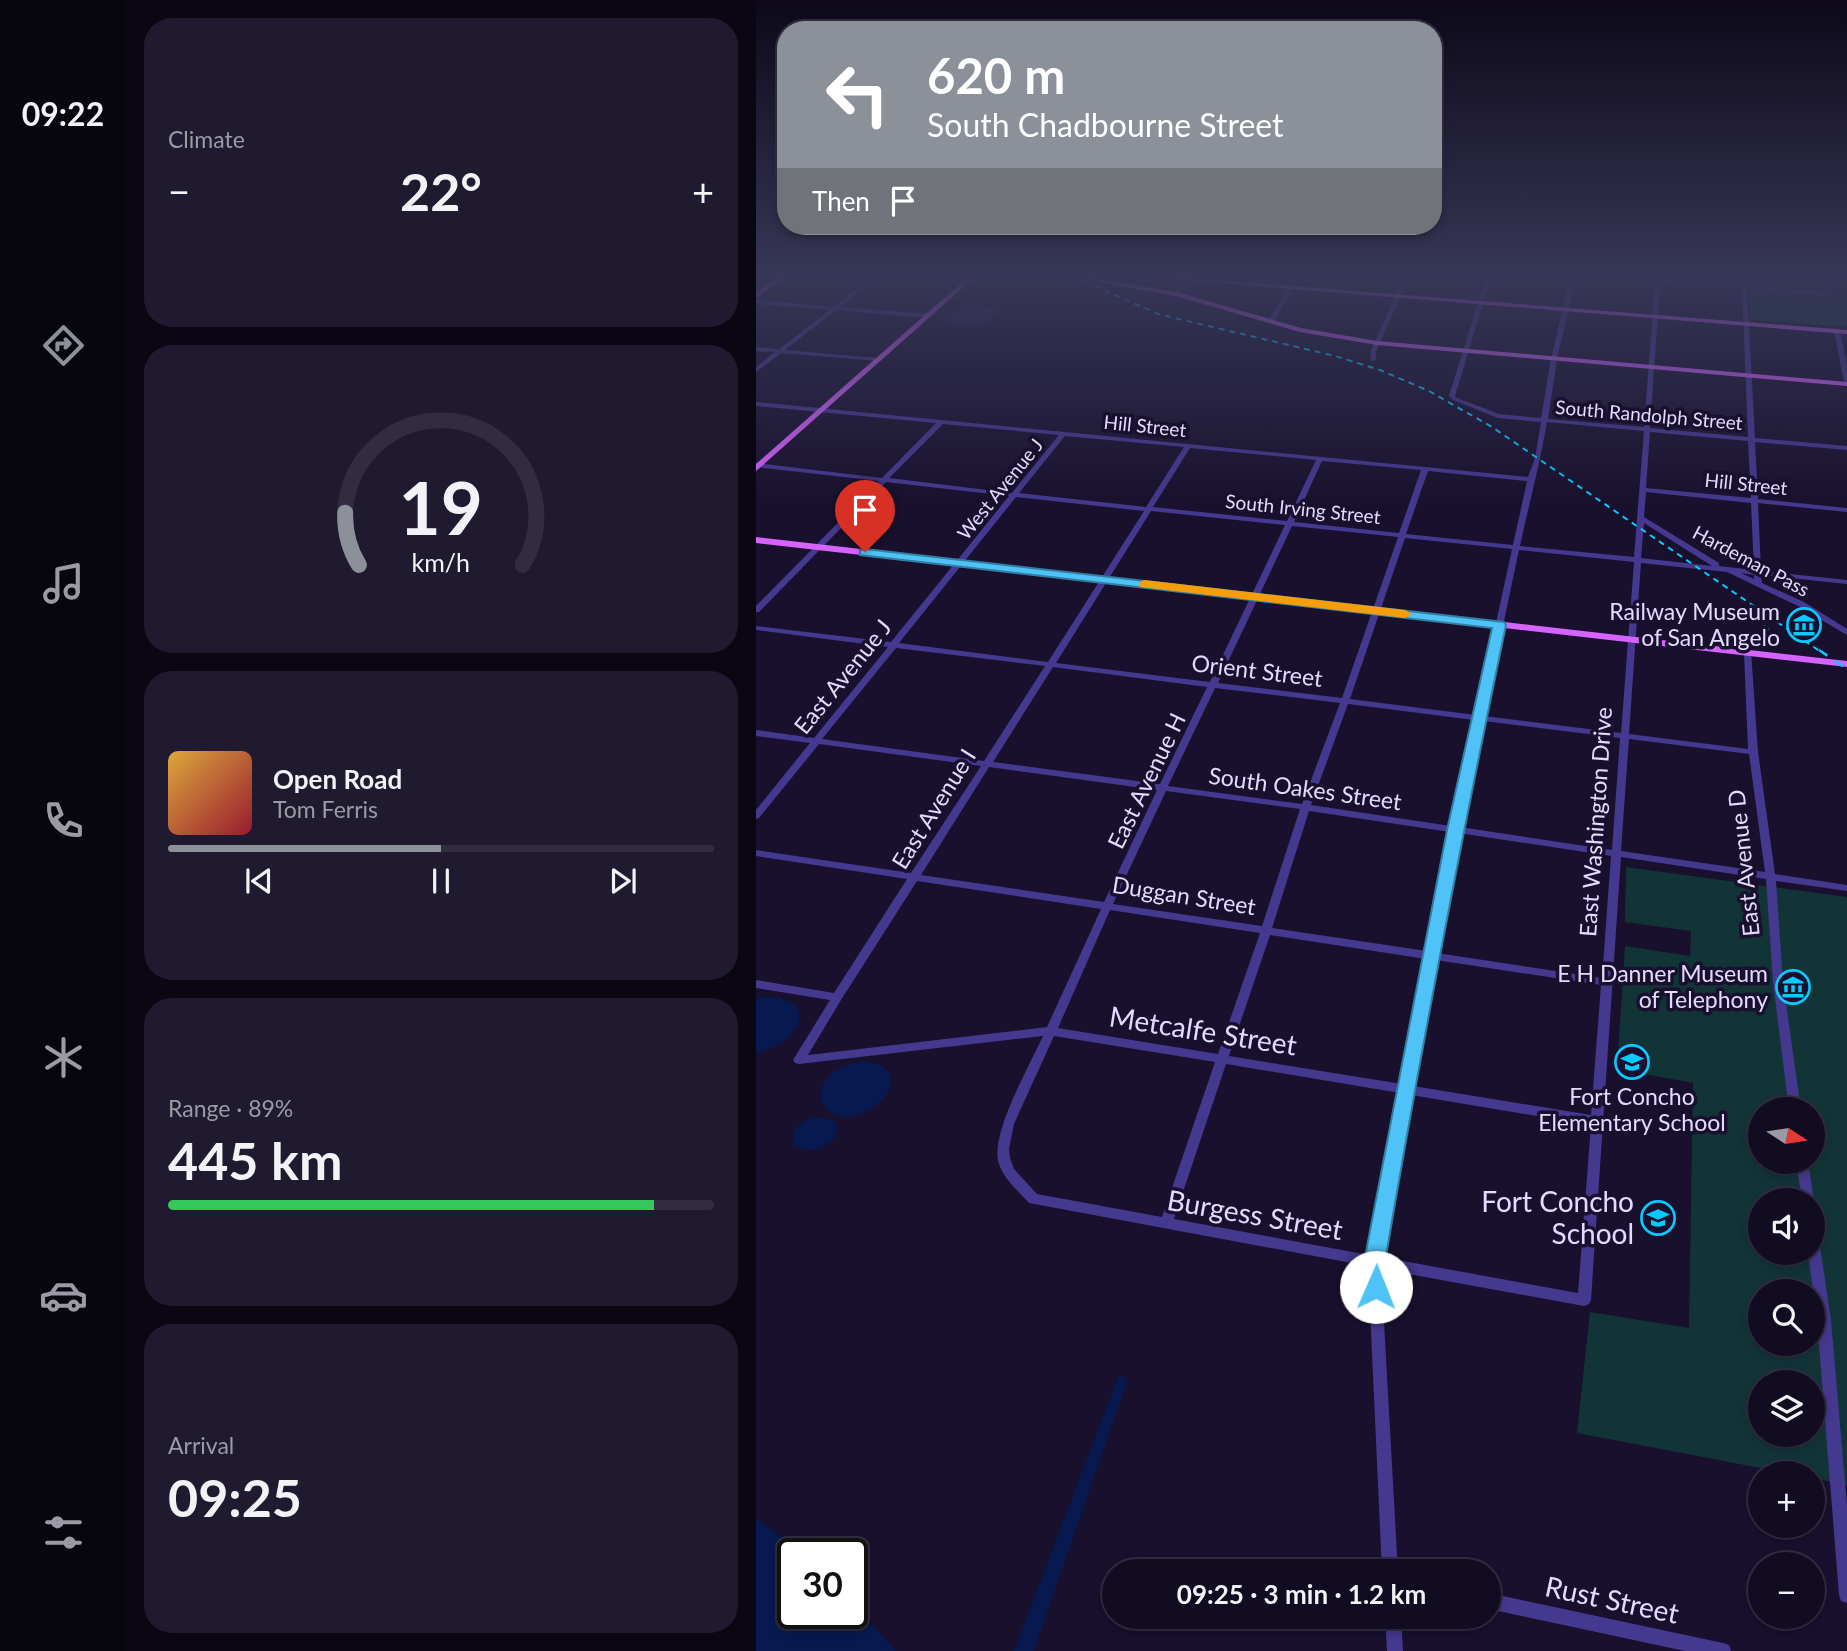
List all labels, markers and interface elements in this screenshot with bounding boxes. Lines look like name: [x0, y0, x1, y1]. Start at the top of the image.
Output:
text: 620 m: [927, 46, 1065, 104]
icon: left: [812, 49, 903, 140]
text: 09:22: [22, 94, 104, 133]
text: South Chadbourne Street: [927, 105, 1284, 144]
text: Climate: [168, 125, 245, 153]
text: 22°: [400, 160, 482, 222]
text: −: [168, 168, 190, 214]
text: +: [692, 168, 714, 214]
icon: arrive: [884, 182, 922, 220]
text: Then: [812, 185, 870, 217]
icon: directions: [39, 321, 88, 370]
street label: South Randolph Street: [1555, 395, 1744, 434]
street label: Hill Street: [1103, 410, 1188, 441]
street label: West Avenue J: [952, 434, 1047, 544]
text: 19: [399, 463, 483, 551]
street label: Hill Street: [1704, 468, 1789, 499]
pin: [835, 480, 895, 552]
street label: South Irving Street: [1224, 489, 1382, 528]
icon: arrive: [846, 491, 884, 529]
street label: Hardeman Pass: [1689, 520, 1813, 601]
text: km/h: [412, 547, 470, 577]
icon: music: [39, 559, 88, 608]
place label: Railway Museum of San Angelo: [1609, 597, 1780, 651]
museum icon: Railway Museum of San Angelo: [1785, 606, 1823, 644]
street label: East Avenue J: [788, 614, 897, 739]
street label: Orient Street: [1190, 648, 1325, 692]
street label: East Washington Drive: [1573, 706, 1617, 938]
street label: East Avenue H: [1101, 708, 1191, 853]
street label: East Avenue I: [885, 743, 981, 874]
street label: South Oakes Street: [1207, 761, 1404, 816]
text: Open Road: [273, 763, 402, 795]
street label: East Avenue D: [1721, 788, 1765, 938]
text: Tom Ferris: [273, 795, 378, 823]
icon: phone: [39, 796, 88, 845]
icon: previous: [240, 862, 278, 900]
icon: pause: [422, 862, 460, 900]
icon: next: [604, 862, 642, 900]
street label: Duggan Street: [1110, 870, 1259, 920]
place label: E H Danner Museum of Telephony: [1557, 959, 1768, 1013]
museum icon: E H Danner Museum of Telephony: [1774, 968, 1812, 1006]
street label: Metcalfe Street: [1107, 998, 1299, 1062]
icon: climate: [39, 1033, 88, 1082]
school or university icon: Fort Concho Elementary School: [1613, 1043, 1651, 1081]
place label: Fort Concho Elementary School: [1538, 1082, 1726, 1136]
text: Range · 89%: [168, 1094, 293, 1122]
north arrow: [1748, 1097, 1825, 1174]
map controls: [1748, 1097, 1825, 1629]
text: 445 km: [168, 1129, 342, 1191]
street label: Burgess Street: [1165, 1182, 1346, 1246]
place label: Fort Concho School: [1481, 1184, 1634, 1250]
button: sound: [1748, 1188, 1825, 1265]
school or university icon: Fort Concho School: [1639, 1199, 1677, 1237]
position arrow: [1339, 1250, 1413, 1324]
icon: car: [39, 1271, 88, 1320]
button: search: [1748, 1279, 1825, 1356]
button: layers: [1748, 1370, 1825, 1447]
text: Arrival: [168, 1431, 234, 1459]
button: +: [1748, 1461, 1825, 1538]
text: 09:25: [168, 1466, 302, 1528]
icon: filters: [39, 1508, 88, 1557]
speed limit sign: 30: [777, 1538, 868, 1629]
button: −: [1748, 1552, 1825, 1629]
street label: Rust Street: [1542, 1568, 1682, 1630]
text: 09:25 · 3 min · 1.2 km: [1177, 1578, 1426, 1610]

